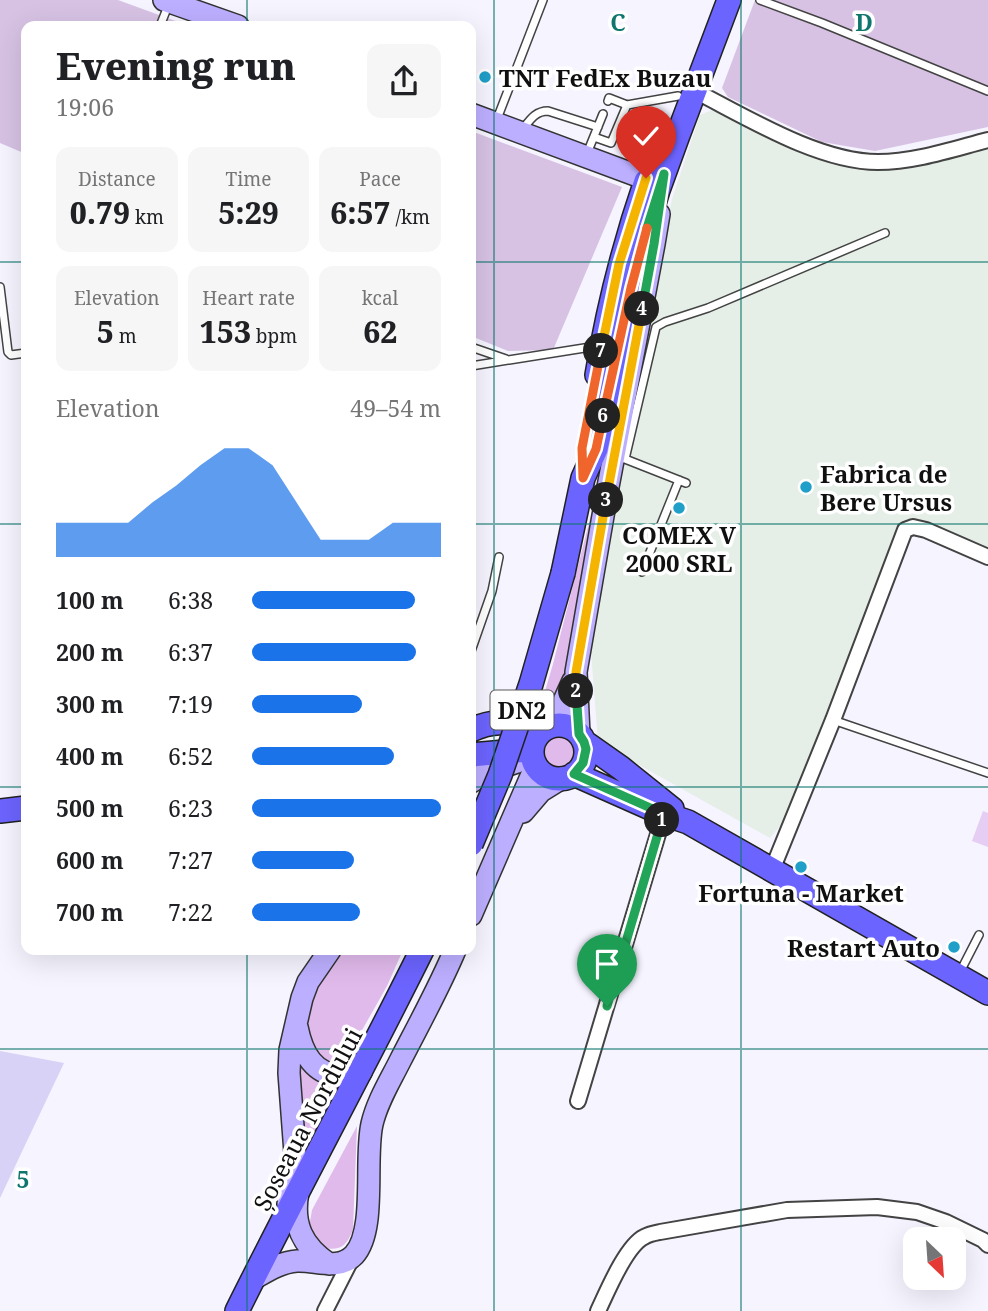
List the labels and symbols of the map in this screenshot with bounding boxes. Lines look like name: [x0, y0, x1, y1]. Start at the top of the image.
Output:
text: C: [610, 6, 626, 38]
text: D: [855, 6, 873, 38]
place label: TNT FedEx Buzau: [499, 61, 711, 94]
marker: TNT FedEx Buzau: [477, 69, 493, 85]
pin: [616, 106, 676, 178]
pin: 4: [624, 292, 660, 326]
pin: 7: [584, 334, 618, 368]
pin: 6: [586, 398, 620, 434]
place label: Fabrica de Bere Ursus: [820, 457, 952, 518]
marker: Fabrica de Bere Ursus: [798, 479, 814, 495]
pin: 3: [588, 482, 624, 518]
marker: COMEX V 2000 SRL: [671, 500, 687, 516]
place label: COMEX V 2000 SRL: [622, 518, 736, 579]
pin: 2: [558, 674, 594, 708]
road number: DN2: [490, 690, 554, 730]
pin: 1: [644, 802, 680, 838]
marker: Fortuna - Market: [793, 859, 809, 875]
place label: Fortuna - Market: [698, 876, 904, 909]
place label: Restart Auto: [787, 931, 940, 964]
pin: [577, 934, 637, 1006]
marker: Restart Auto: [946, 939, 962, 955]
street label: Șoseaua Nordului: [245, 1021, 369, 1216]
text: 5: [17, 1163, 30, 1195]
north arrow: [903, 1227, 966, 1290]

